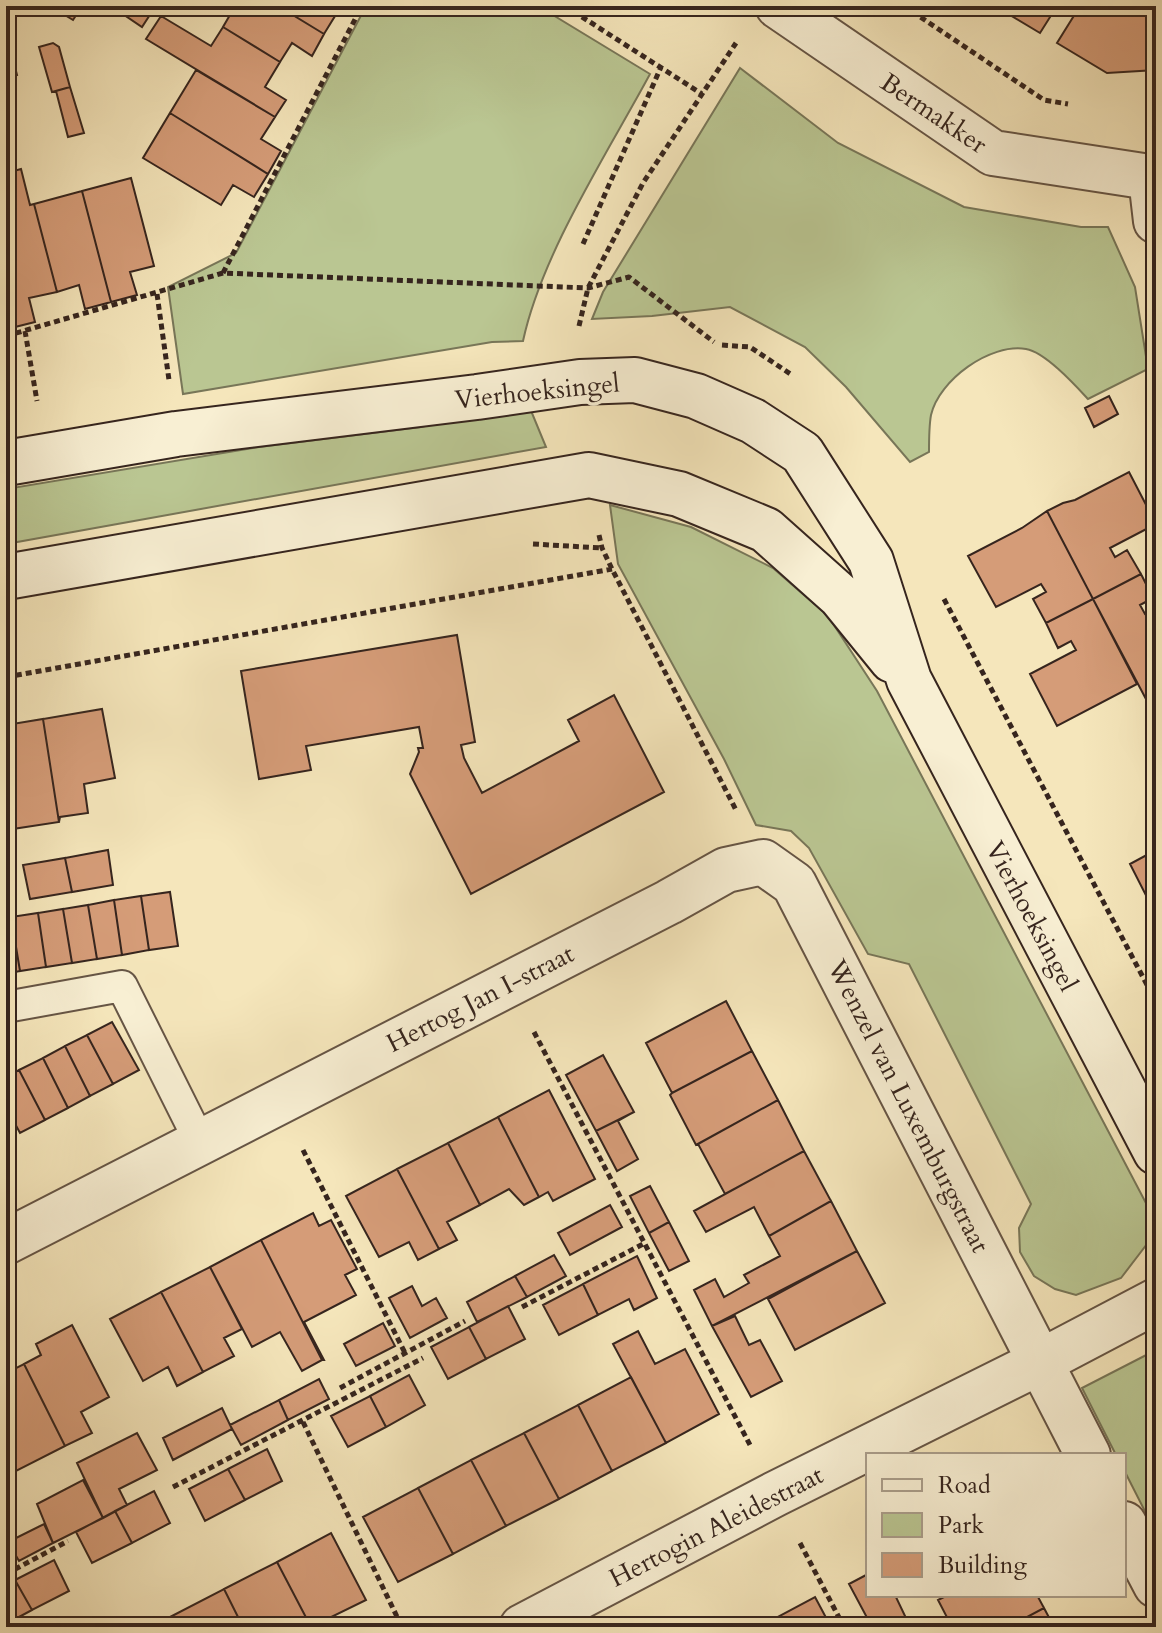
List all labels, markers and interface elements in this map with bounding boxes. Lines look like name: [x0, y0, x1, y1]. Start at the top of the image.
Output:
street label: Bermakker: [874, 65, 994, 162]
street label: Vierhoeksingel: [453, 365, 622, 418]
street label: Vierhoeksingel: [977, 835, 1086, 998]
street label: Hertog Jan I-straat: [380, 936, 580, 1061]
street label: Wenzel van Luxemburgstraat: [819, 953, 998, 1259]
legend: [866, 1453, 1126, 1597]
street label: Hertogin Aleidestraat: [603, 1457, 829, 1596]
text: Road: [938, 1469, 991, 1502]
text: Park: [938, 1509, 984, 1542]
text: Building: [938, 1549, 1028, 1582]

